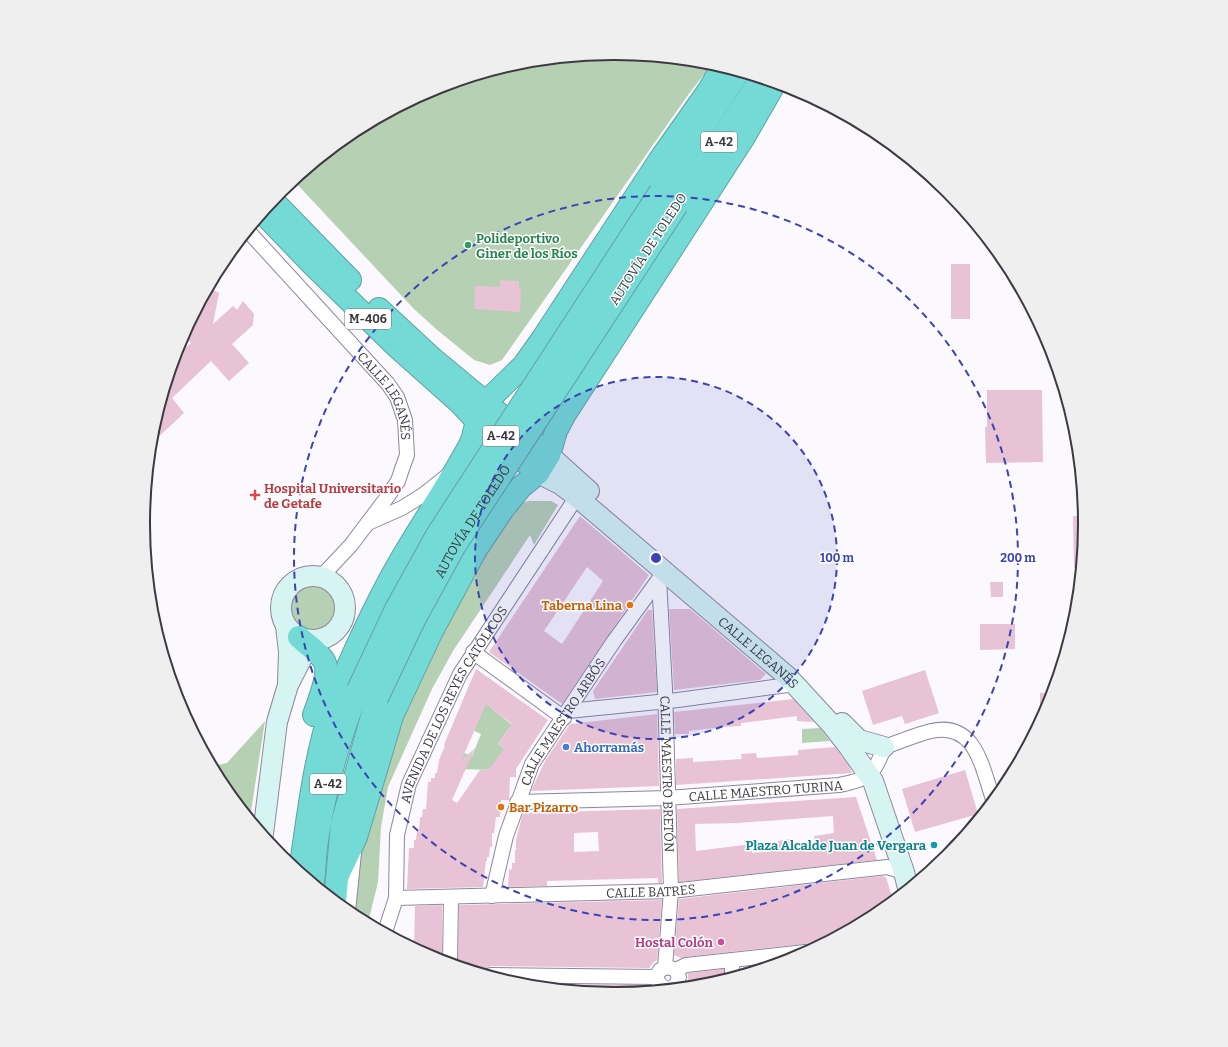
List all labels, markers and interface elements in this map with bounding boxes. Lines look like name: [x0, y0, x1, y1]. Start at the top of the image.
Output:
road number: A-42: [701, 132, 737, 152]
street label: AUTOVÍA DE TOLEDO: [606, 190, 690, 308]
place label: Polideportivo Giner de los Ríos: [476, 231, 578, 261]
marker: Polideportivo Giner de los Ríos: [463, 240, 473, 250]
road number: M-406: [345, 309, 391, 329]
street label: CALLE LEGANÉS: [355, 349, 414, 441]
road number: A-42: [483, 426, 519, 446]
street label: AUTOVÍA DE TOLEDO: [431, 462, 513, 580]
place label: Hospital Universitario de Getafe: [264, 481, 402, 511]
marker: Hospital Universitario de Getafe: [249, 489, 261, 501]
centre of rings: [649, 551, 663, 565]
text: 100 m: [820, 551, 855, 565]
text: 200 m: [1000, 551, 1036, 565]
place label: Taberna Lina: [541, 598, 623, 613]
marker: Taberna Lina: [625, 600, 635, 610]
street label: AVENIDA DE LOS REYES CATÓLICOS: [397, 603, 510, 805]
street label: CALLE LEGANÉS: [715, 613, 802, 691]
street label: CALLE MAESTRO ARBÓS: [517, 655, 608, 787]
street label: CALLE MAESTRO BRETÓN: [658, 695, 677, 852]
place label: Ahorramás: [574, 740, 644, 755]
marker: Ahorramás: [561, 742, 571, 752]
road number: A-42: [310, 774, 346, 794]
street label: CALLE MAESTRO TURINA: [688, 777, 844, 804]
place label: Bar Pizarro: [509, 800, 579, 815]
marker: Bar Pizarro: [496, 802, 506, 812]
place label: Plaza Alcalde Juan de Vergara: [745, 838, 927, 853]
marker: Plaza Alcalde Juan de Vergara: [929, 840, 939, 850]
street label: CALLE BATRES: [606, 881, 696, 900]
place label: Hostal Colón: [635, 935, 714, 950]
marker: Hostal Colón: [716, 937, 726, 947]

